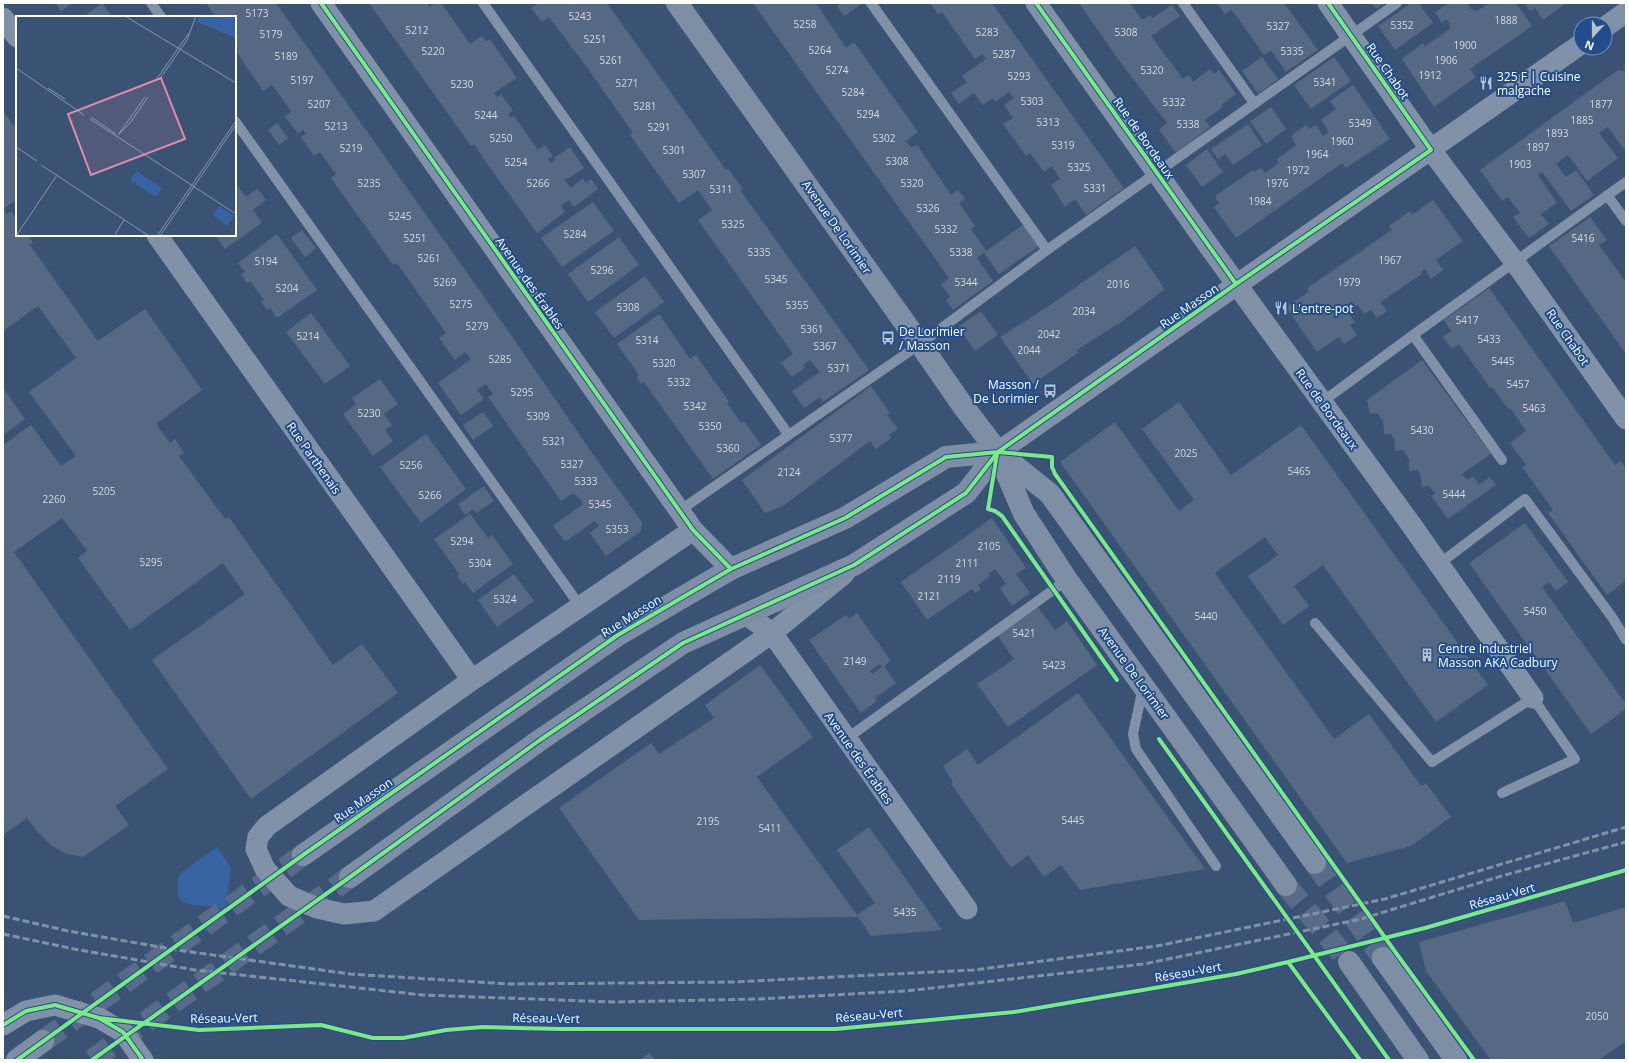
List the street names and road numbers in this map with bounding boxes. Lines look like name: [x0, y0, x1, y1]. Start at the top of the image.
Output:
street label: Rue Chabot: [1362, 39, 1414, 103]
street label: Rue de Bordeaux: [1109, 94, 1179, 183]
street label: Avenue De Lorimier: [798, 177, 876, 277]
street label: Avenue des Érables: [492, 234, 568, 333]
street label: Rue Masson: [1156, 280, 1222, 332]
street label: Rue Chabot: [1542, 305, 1594, 369]
street label: Rue de Bordeaux: [1292, 365, 1363, 453]
street label: Rue Parthenais: [283, 418, 345, 498]
street label: Rue Masson: [598, 591, 664, 641]
street label: Avenue De Lorimier: [1095, 623, 1173, 723]
street label: Avenue des Érables: [821, 709, 897, 808]
street label: Rue Masson: [330, 774, 396, 826]
street label: Réseau-Vert: [1467, 879, 1537, 913]
street label: Réseau-Vert: [1153, 958, 1223, 986]
street label: Réseau-Vert: [835, 1004, 903, 1026]
street label: Réseau-Vert: [190, 1009, 258, 1027]
street label: Réseau-Vert: [512, 1009, 580, 1027]

